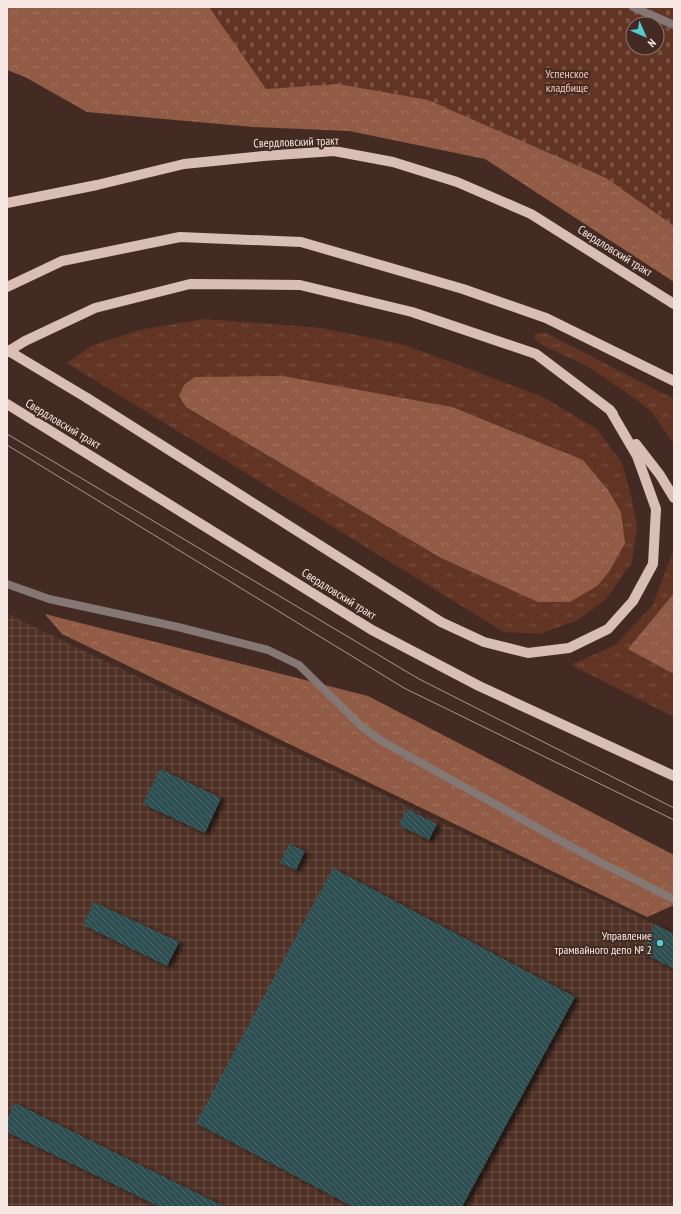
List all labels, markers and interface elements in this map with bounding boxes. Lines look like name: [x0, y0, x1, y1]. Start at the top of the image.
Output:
north arrow: [625, 16, 665, 56]
text: N: [645, 36, 659, 50]
park label: Успенское кладбище: [545, 66, 589, 95]
street label: Свердловский тракт: [253, 133, 339, 150]
street label: Свердловский тракт: [575, 222, 656, 280]
street label: Свердловский тракт: [23, 395, 104, 452]
street label: Свердловский тракт: [299, 565, 380, 623]
place label: Управление трамвайного депо № 2: [554, 928, 652, 957]
marker: Управление трамвайного депо № 2: [655, 938, 665, 948]

